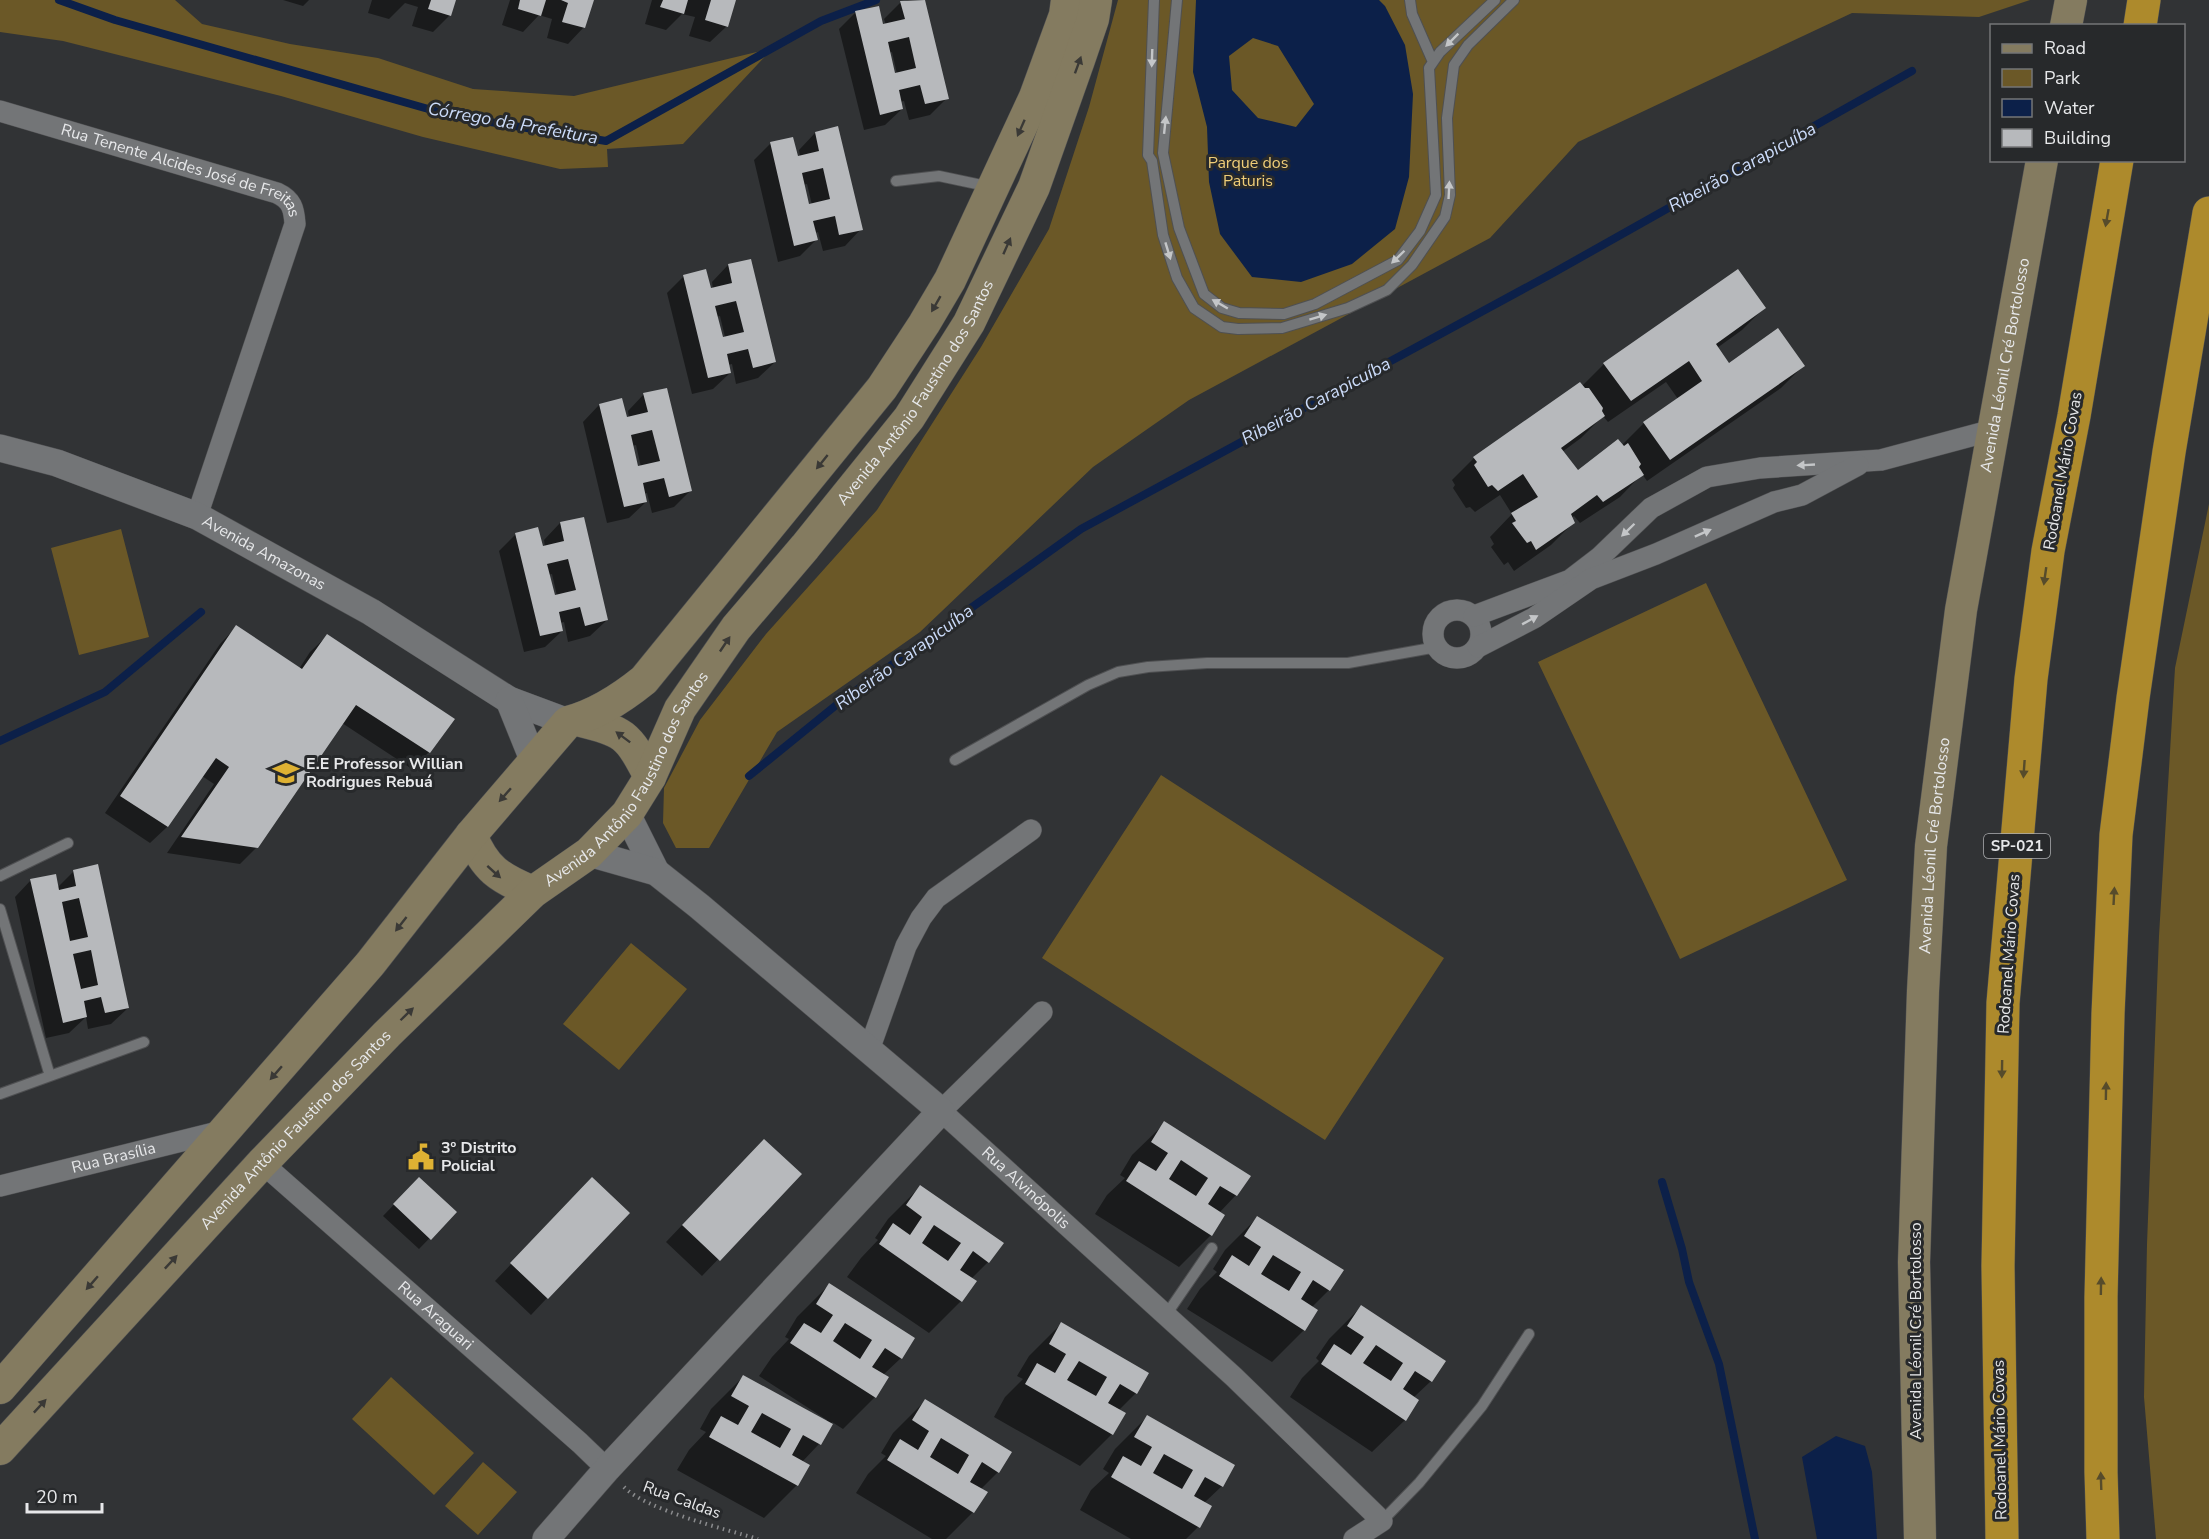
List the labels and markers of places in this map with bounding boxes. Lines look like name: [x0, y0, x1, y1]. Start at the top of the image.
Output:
place label: E.E Professor Willian Rodrigues Rebuá: [306, 753, 463, 793]
school or university icon: E.E Professor Willian Rodrigues Rebuá: [271, 758, 301, 788]
place label: 3º Distrito Policial: [441, 1137, 516, 1177]
public building icon: 3º Distrito Policial: [406, 1142, 436, 1172]

